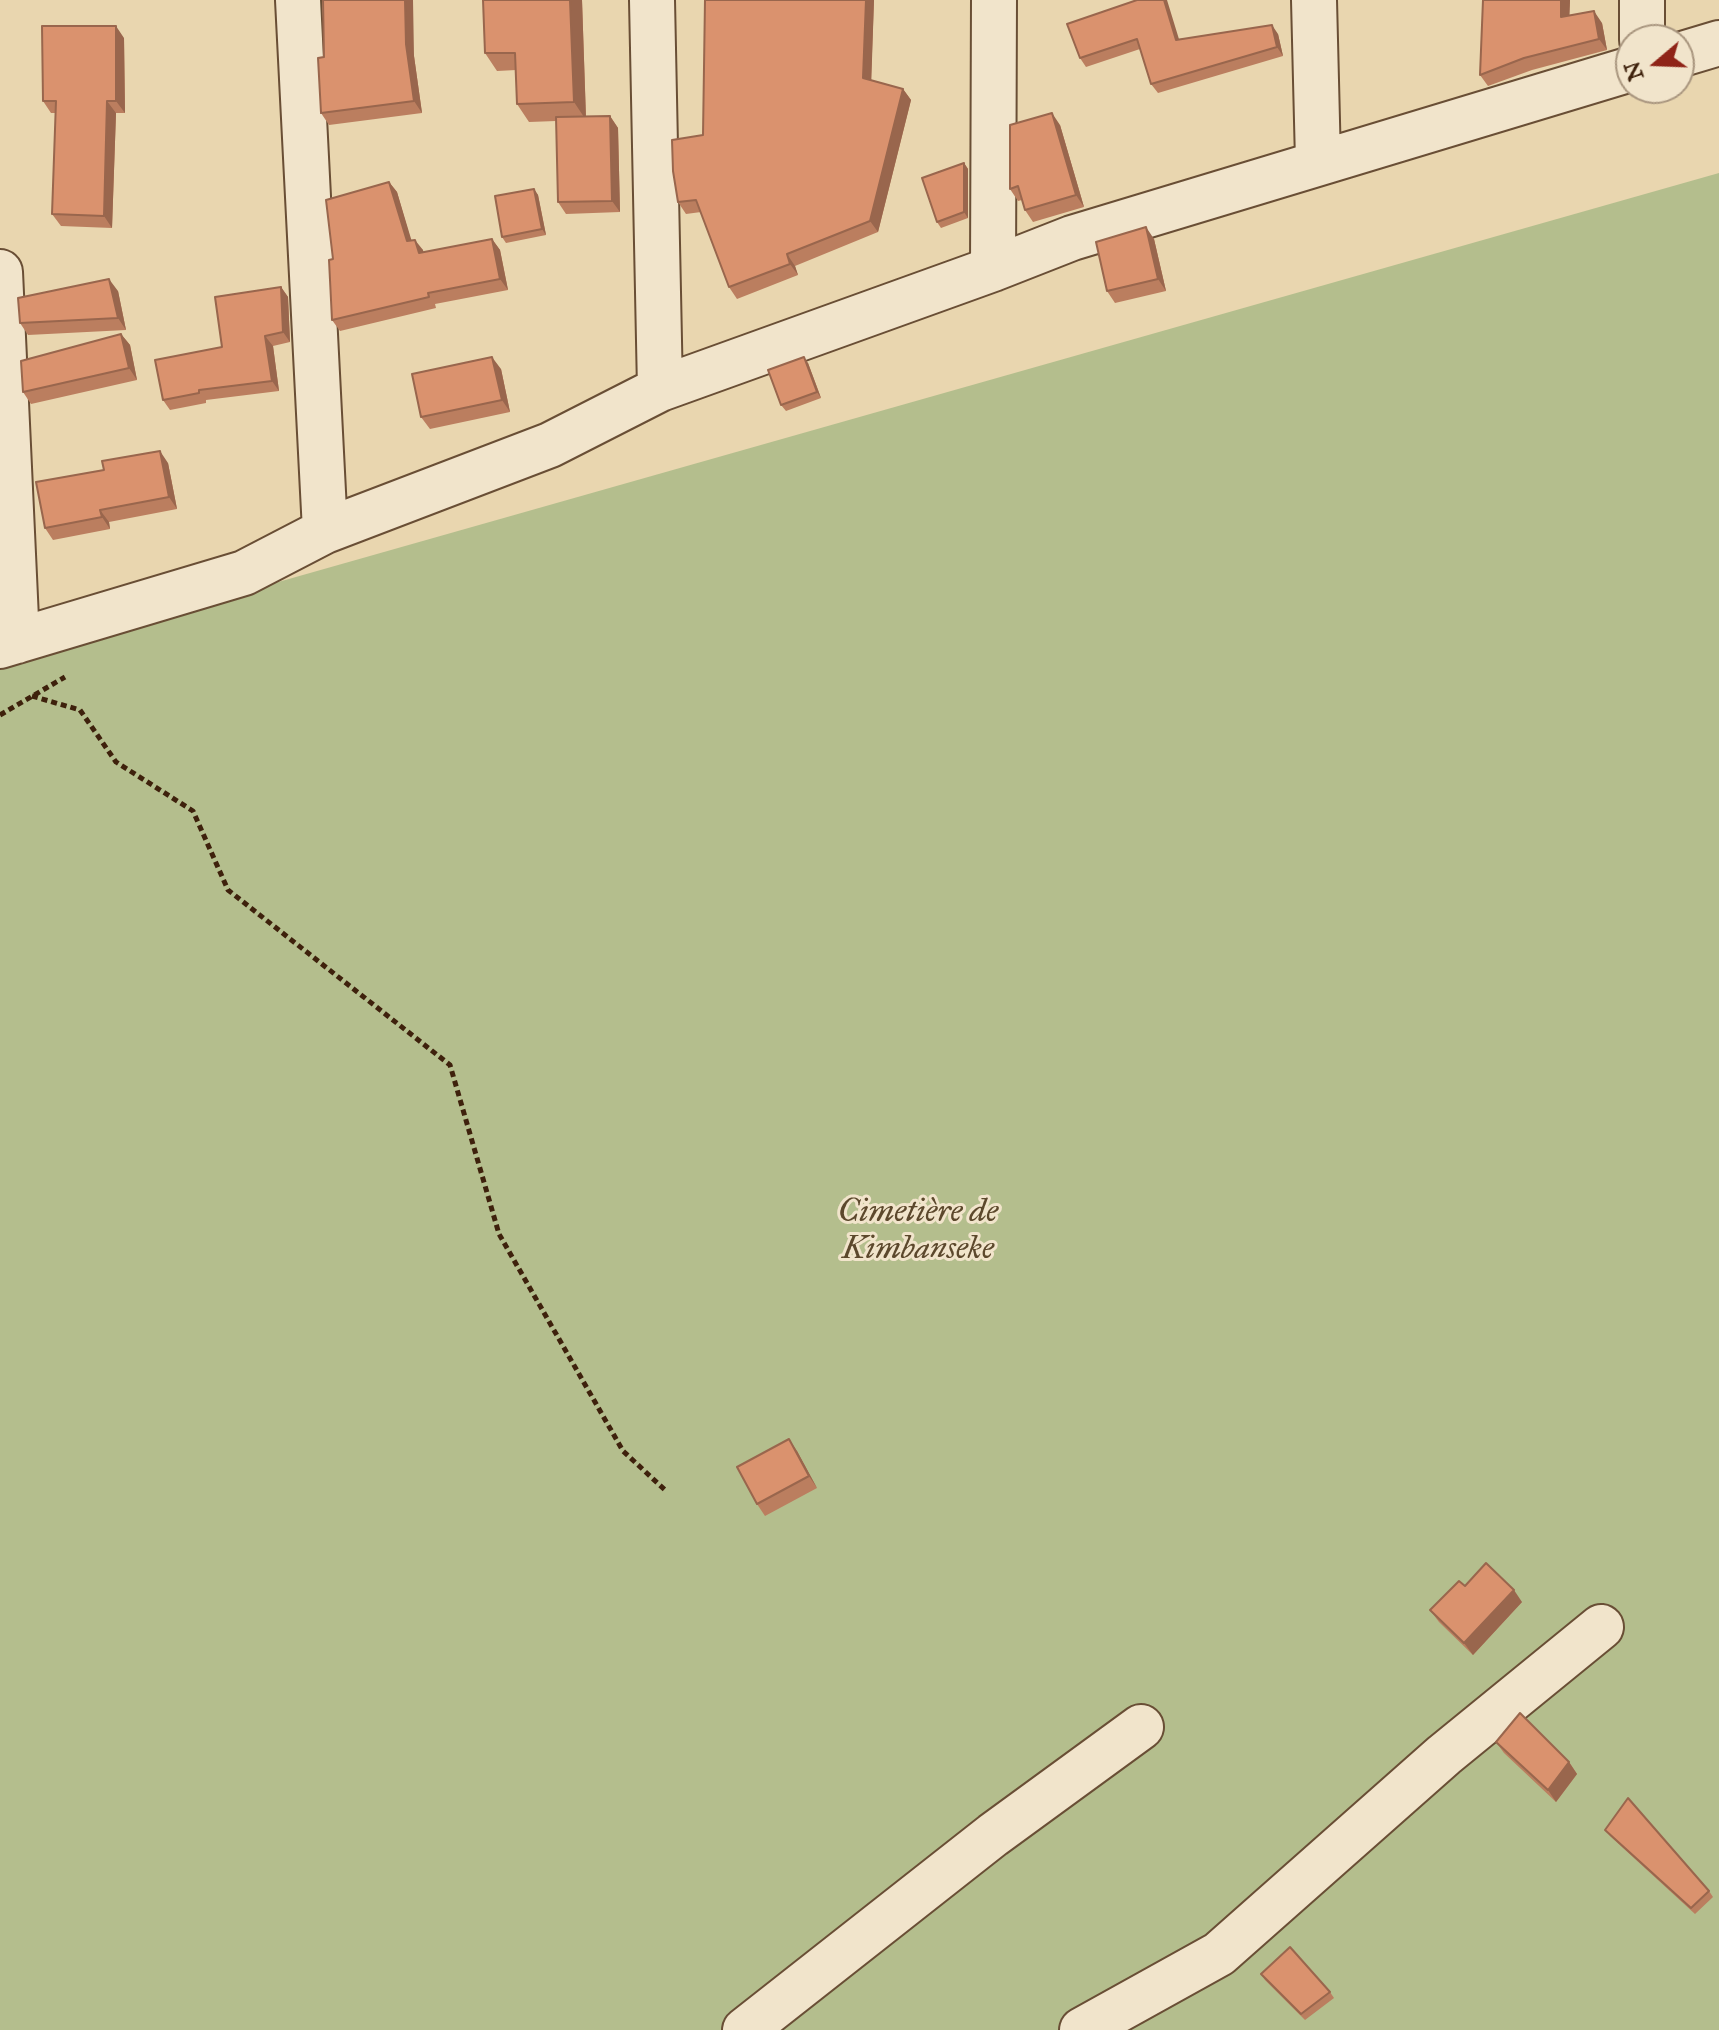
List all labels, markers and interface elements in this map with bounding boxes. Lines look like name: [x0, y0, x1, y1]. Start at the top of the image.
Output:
north arrow: [1615, 24, 1695, 104]
text: N: [1618, 58, 1650, 85]
park label: Cimetière de Kimbanseke: [838, 1194, 998, 1269]

